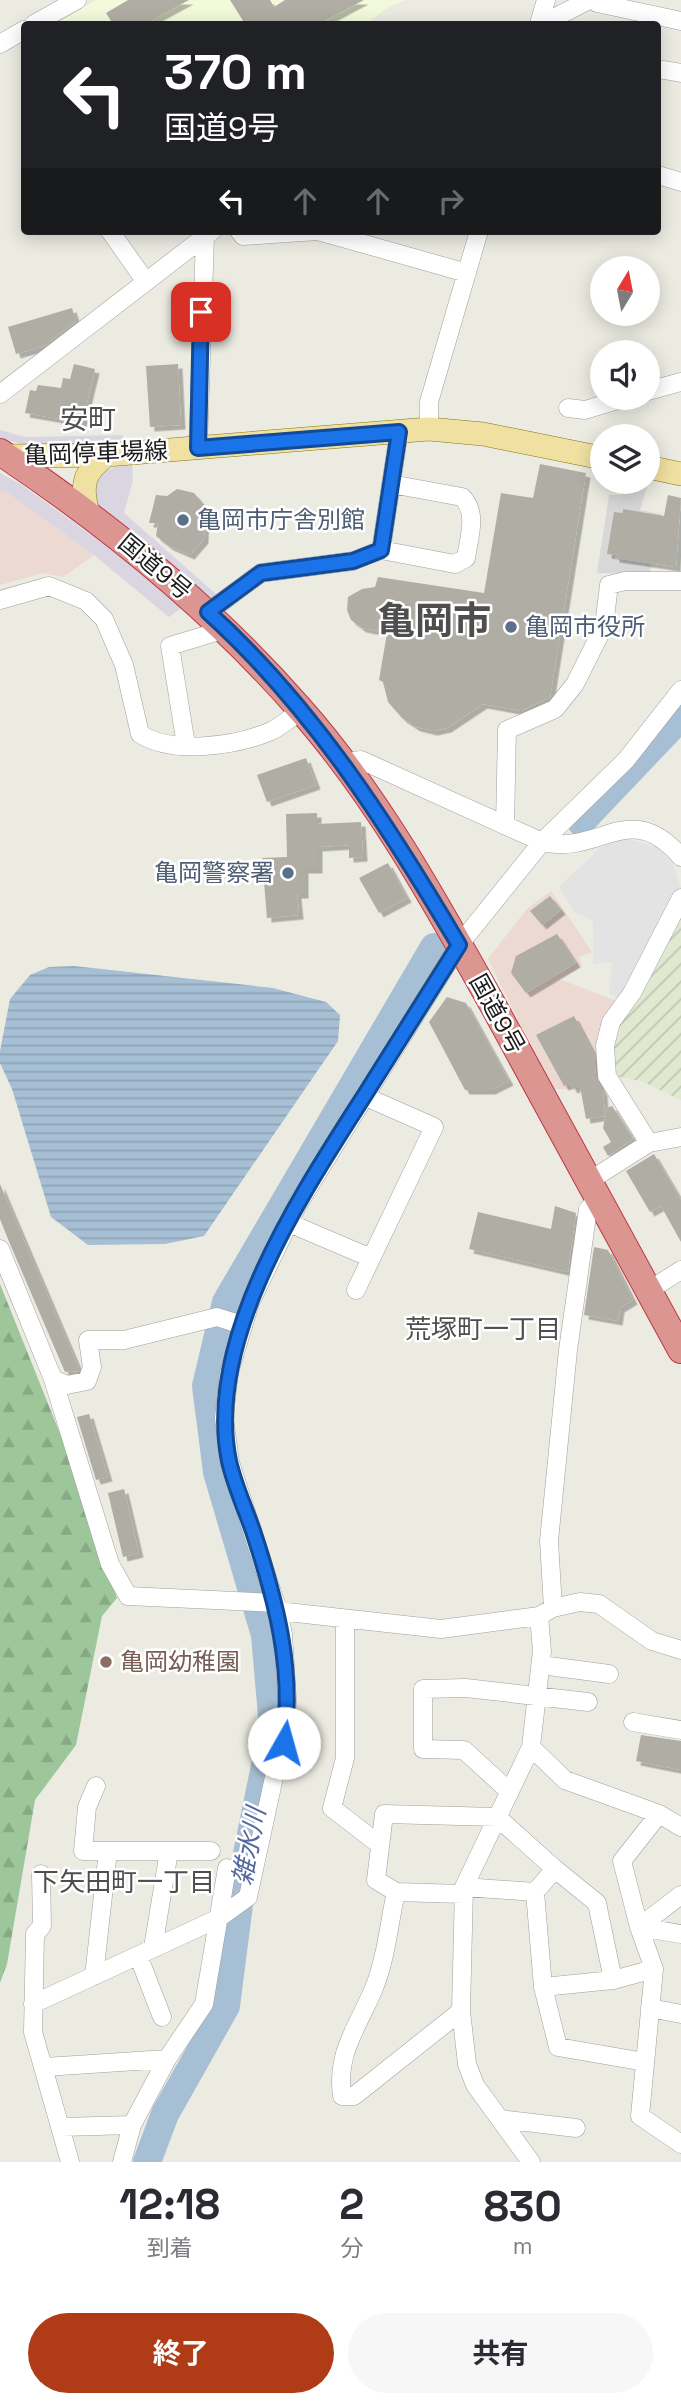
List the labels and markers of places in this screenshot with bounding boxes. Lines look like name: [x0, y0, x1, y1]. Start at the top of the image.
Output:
pin: [171, 282, 231, 342]
place label: 亀岡市庁舎別館: [197, 504, 365, 535]
marker: 亀岡市庁舎別館: [175, 512, 191, 528]
place label: 亀岡市役所: [525, 611, 645, 642]
marker: 亀岡市役所: [503, 619, 519, 635]
place label: 亀岡警察署: [154, 857, 274, 888]
marker: 亀岡警察署: [280, 865, 296, 881]
place label: 亀岡幼稚園: [120, 1646, 240, 1677]
marker: 亀岡幼稚園: [98, 1654, 114, 1670]

